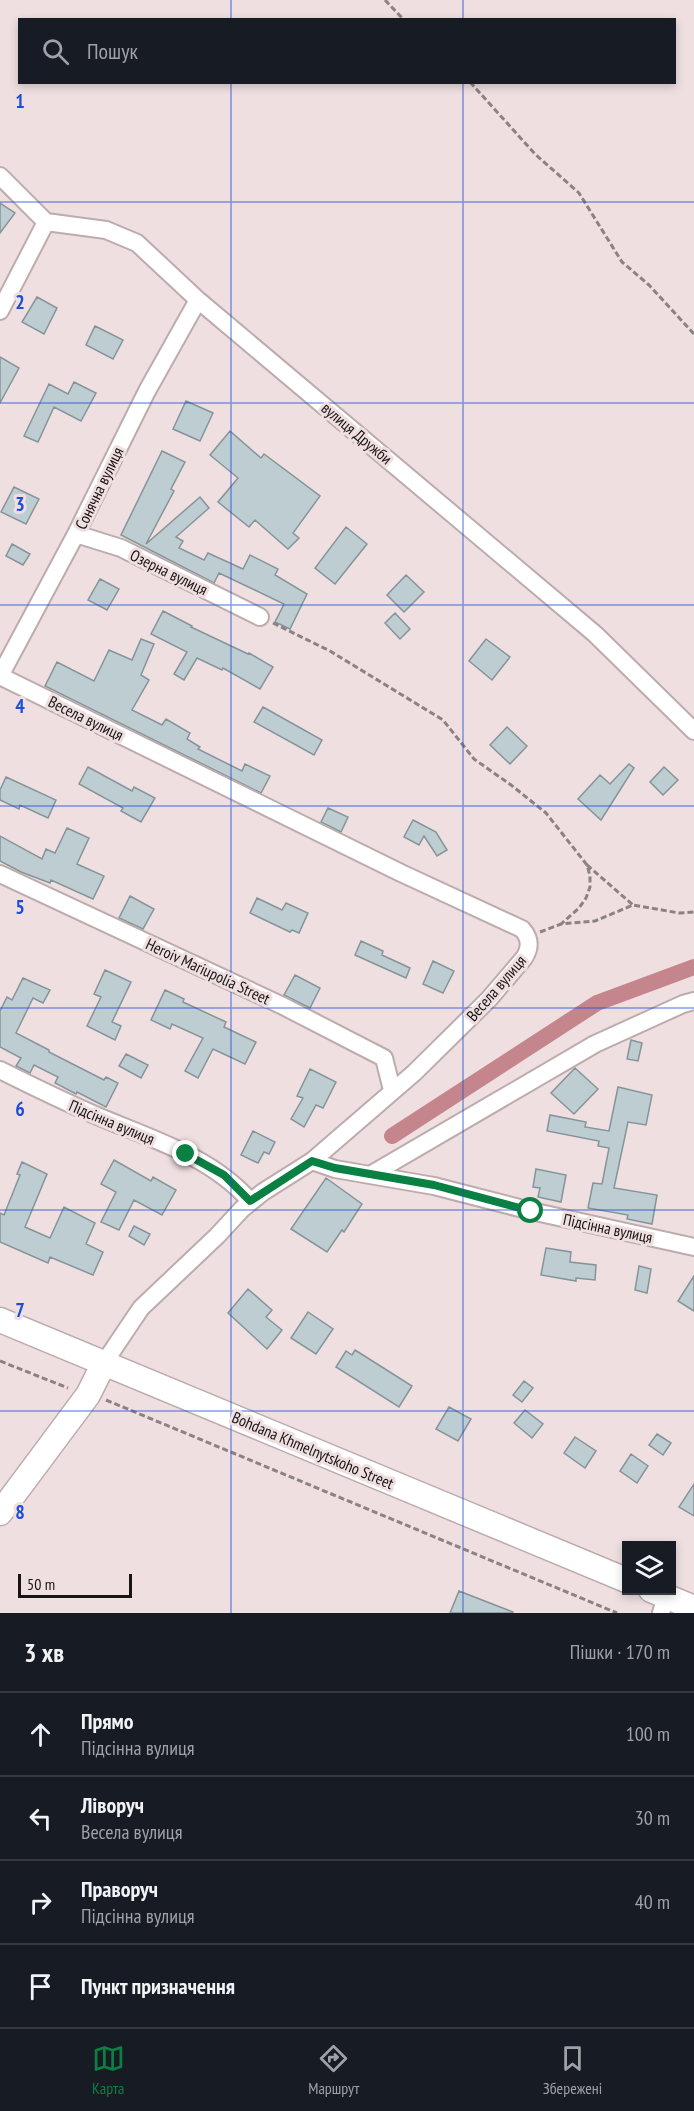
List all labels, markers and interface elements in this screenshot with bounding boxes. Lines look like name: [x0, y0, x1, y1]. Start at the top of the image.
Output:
search box: [18, 18, 676, 84]
icon: search: [39, 35, 72, 68]
text: Пошук: [87, 37, 138, 65]
text: 1: [15, 88, 25, 114]
text: 2: [15, 289, 25, 315]
street label: вулиця Дружби: [318, 398, 396, 468]
street label: Сонячна вулиця: [70, 444, 128, 532]
text: 3: [15, 491, 25, 517]
street label: Озерна вулиця: [127, 545, 211, 599]
street label: Весела вулиця: [45, 691, 127, 745]
text: 4: [15, 693, 25, 719]
text: 5: [15, 894, 25, 920]
street label: Heroiv Mariupolia Street: [143, 934, 274, 1009]
street label: Весела вулиця: [462, 951, 530, 1025]
street label: Підсінна вулиця: [66, 1095, 158, 1149]
text: 6: [15, 1096, 25, 1122]
route end: [172, 1140, 198, 1166]
route start: [517, 1197, 543, 1223]
street label: Підсінна вулиця: [561, 1209, 655, 1247]
text: 7: [15, 1297, 25, 1323]
street label: Bohdana Khmelnytskoho Street: [229, 1407, 397, 1493]
text: 8: [15, 1499, 25, 1525]
map controls: [622, 1541, 676, 1595]
button: layers: [622, 1541, 676, 1595]
scale bar: [18, 1571, 132, 1598]
text: 50 m: [27, 1574, 55, 1594]
text: 3 хв: [24, 1636, 64, 1669]
text: Пішки · 170 m: [570, 1639, 670, 1665]
text: Прямо: [81, 1707, 134, 1735]
icon: ahead: [24, 1718, 57, 1751]
text: 100 m: [626, 1721, 670, 1747]
text: Підсінна вулиця: [81, 1735, 195, 1761]
text: Ліворуч: [81, 1791, 144, 1819]
icon: left: [24, 1802, 57, 1835]
text: 30 m: [635, 1805, 670, 1831]
text: Весела вулиця: [81, 1819, 182, 1845]
text: Праворуч: [81, 1875, 158, 1903]
icon: right: [24, 1886, 57, 1919]
text: 40 m: [635, 1889, 670, 1915]
text: Підсінна вулиця: [81, 1903, 195, 1929]
icon: arrive: [24, 1970, 57, 2003]
text: Пункт призначення: [81, 1972, 235, 2000]
tab: Карта: [92, 2042, 125, 2098]
tab: Маршрут: [308, 2042, 359, 2098]
tab: Збережені: [543, 2042, 602, 2098]

